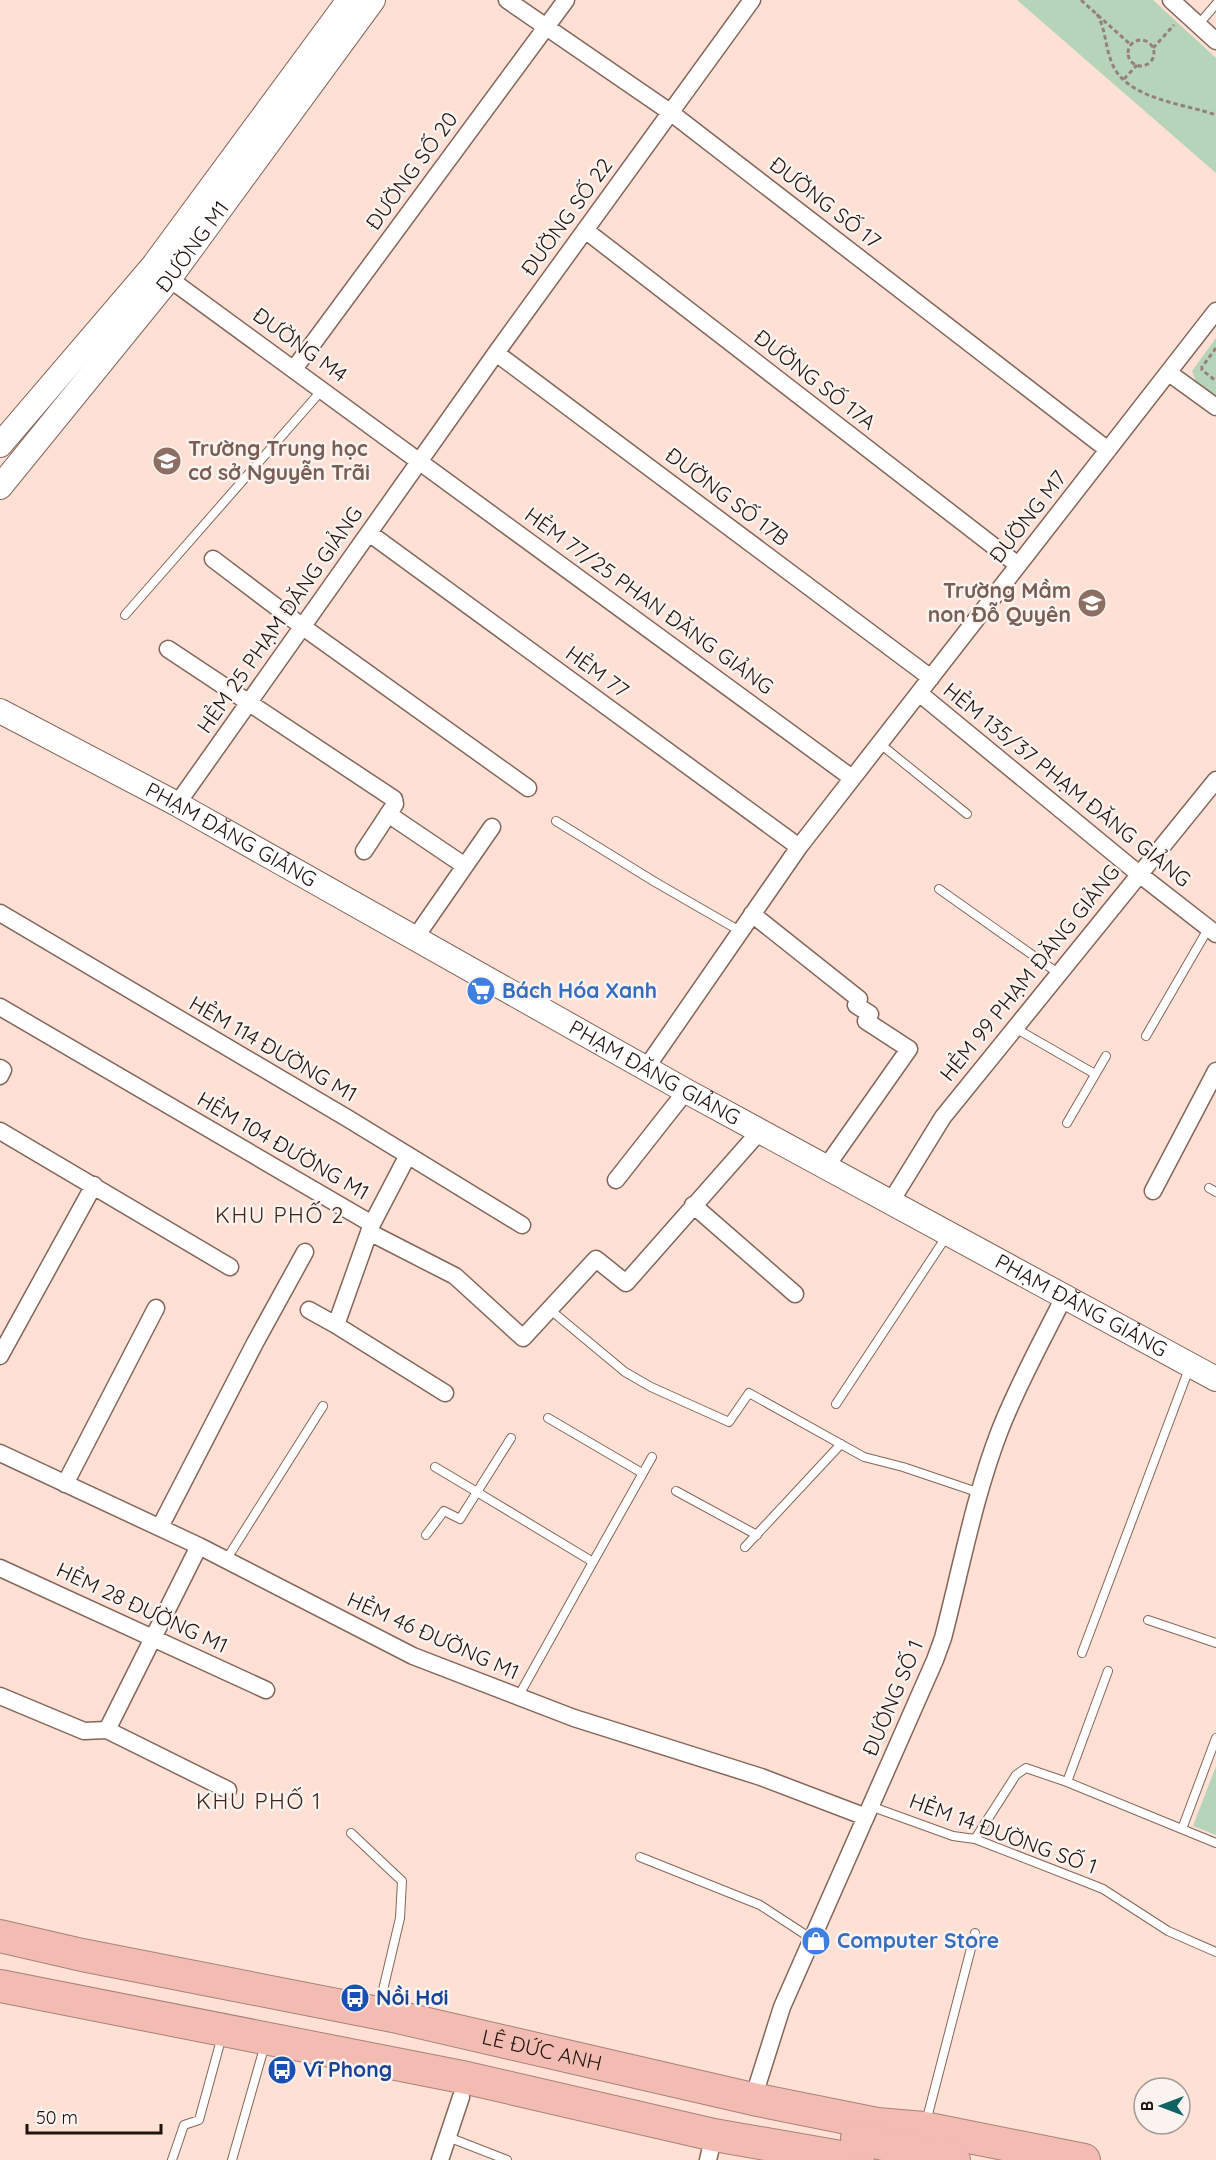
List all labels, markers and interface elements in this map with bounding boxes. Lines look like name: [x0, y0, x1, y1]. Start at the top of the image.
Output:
street label: ĐƯỜNG SỐ 20: [360, 106, 463, 234]
street label: ĐƯỜNG SỐ 17: [765, 151, 887, 254]
street label: ĐƯỜNG SỐ 22: [515, 153, 617, 280]
street label: ĐƯỜNG M1: [150, 195, 234, 297]
street label: ĐƯỜNG M4: [248, 301, 353, 387]
street label: ĐƯỜNG SỐ 17A: [749, 324, 882, 435]
place label: Trường Trung học cơ sở Nguyễn Trãi: [188, 435, 370, 485]
street label: ĐƯỜNG SỐ 17B: [661, 441, 794, 551]
school or university icon: Trường Trung học cơ sở Nguyễn Trãi: [151, 445, 183, 477]
street label: ĐƯỜNG M7: [983, 465, 1071, 568]
street label: HẺM 25 PHẠM ĐĂNG GIẢNG: [191, 501, 368, 738]
street label: HẺM 77/25 PHAN ĐĂNG GIẢNG: [520, 502, 778, 700]
place label: Trường Mầm non Đỗ Quyên: [928, 577, 1071, 627]
school or university icon: Trường Mầm non Đỗ Quyên: [1076, 587, 1108, 619]
street label: HẺM 77: [561, 641, 633, 703]
street label: HẺM 135/37 PHẠM ĐĂNG GIẢNG: [939, 676, 1197, 892]
street label: PHẠM ĐĂNG GIẢNG: [141, 776, 322, 892]
street label: HẺM 99 PHẠM ĐĂNG GIẢNG: [934, 859, 1125, 1086]
supermarket icon: Bách Hóa Xanh: [465, 975, 497, 1007]
place label: Bách Hóa Xanh: [502, 977, 657, 1003]
street label: HẺM 114 ĐƯỜNG M1: [185, 990, 362, 1107]
street label: PHẠM ĐĂNG GIẢNG: [565, 1014, 745, 1130]
street label: HẺM 104 ĐƯỜNG M1: [193, 1085, 374, 1205]
district label: KHU PHỐ 2: [215, 1201, 345, 1229]
street label: PHẠM ĐĂNG GIẢNG: [991, 1248, 1172, 1362]
street label: HẺM 28 ĐƯỜNG M1: [53, 1556, 232, 1658]
street label: HẺM 46 ĐƯỜNG M1: [344, 1586, 523, 1685]
street label: ĐƯỜNG SỐ 1: [856, 1636, 928, 1759]
district label: KHU PHỐ 1: [196, 1787, 322, 1815]
street label: HẺM 14 ĐƯỜNG SỐ 1: [906, 1787, 1101, 1879]
shop icon: Computer Store: [800, 1925, 832, 1957]
place label: Computer Store: [837, 1927, 999, 1953]
bus stop icon: Nồi Hơi: [339, 1982, 371, 2014]
place label: Nồi Hơi: [376, 1984, 449, 2010]
street label: LÊ ĐỨC ANH: [480, 2023, 605, 2076]
bus stop icon: Vĩ Phong: [266, 2054, 298, 2086]
place label: Vĩ Phong: [303, 2056, 392, 2082]
north arrow: [1132, 2076, 1192, 2136]
scale bar: [27, 2097, 160, 2135]
text: B: [1137, 2101, 1157, 2111]
text: 50 m: [36, 2106, 78, 2129]

